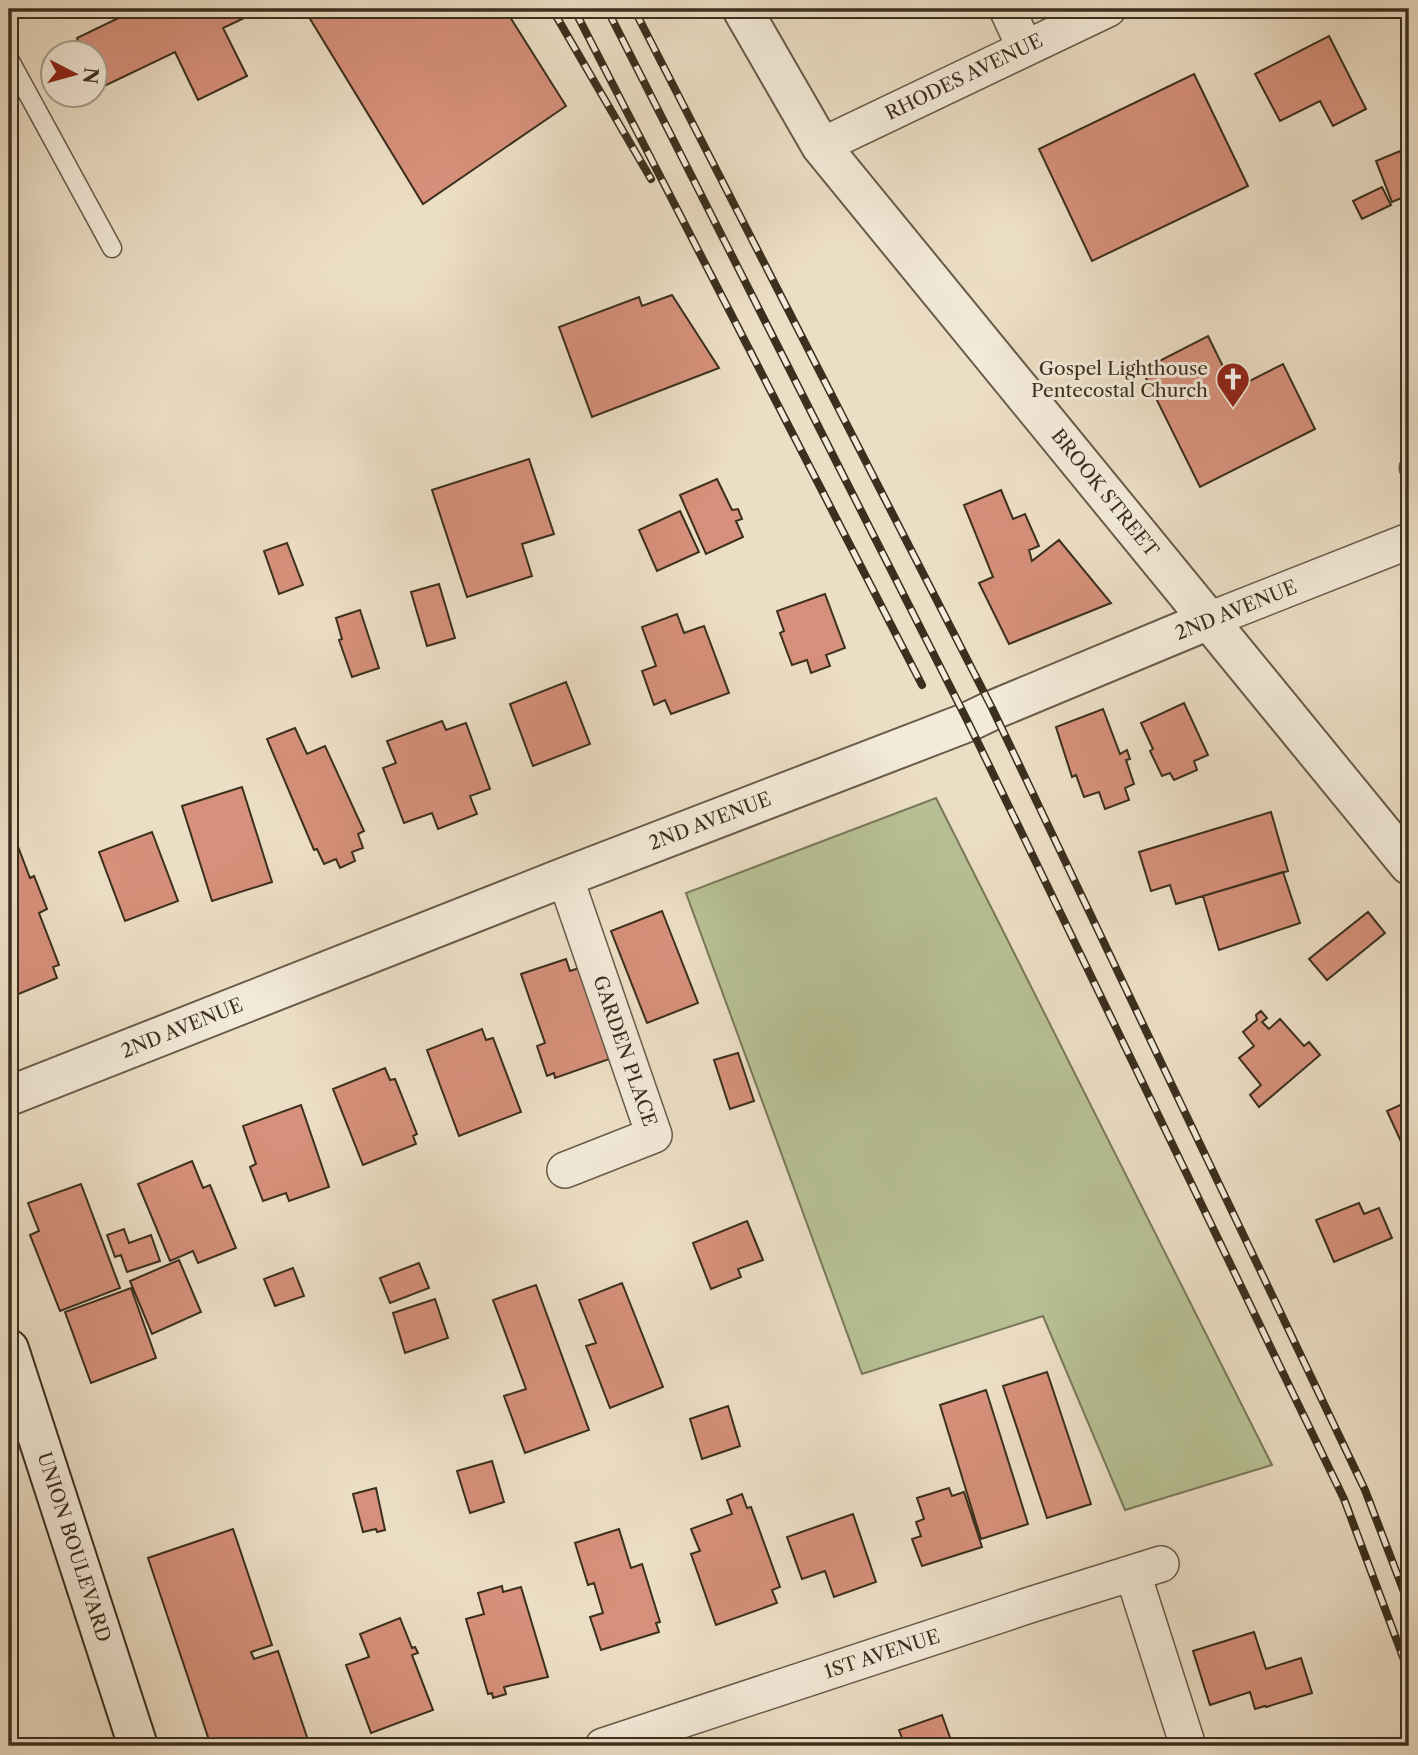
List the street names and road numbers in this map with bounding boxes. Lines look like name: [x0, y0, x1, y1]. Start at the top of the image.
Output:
street label: RHODES AVENUE: [882, 29, 1046, 125]
street label: BROOK STREET: [1046, 425, 1164, 562]
street label: 2ND AVENUE: [1172, 575, 1300, 645]
street label: 2ND AVENUE: [646, 787, 774, 855]
street label: GARDEN PLACE: [588, 972, 662, 1130]
street label: 2ND AVENUE: [118, 993, 246, 1063]
street label: UNION BOULEVARD: [32, 1449, 116, 1645]
street label: 1ST AVENUE: [821, 1624, 943, 1684]

